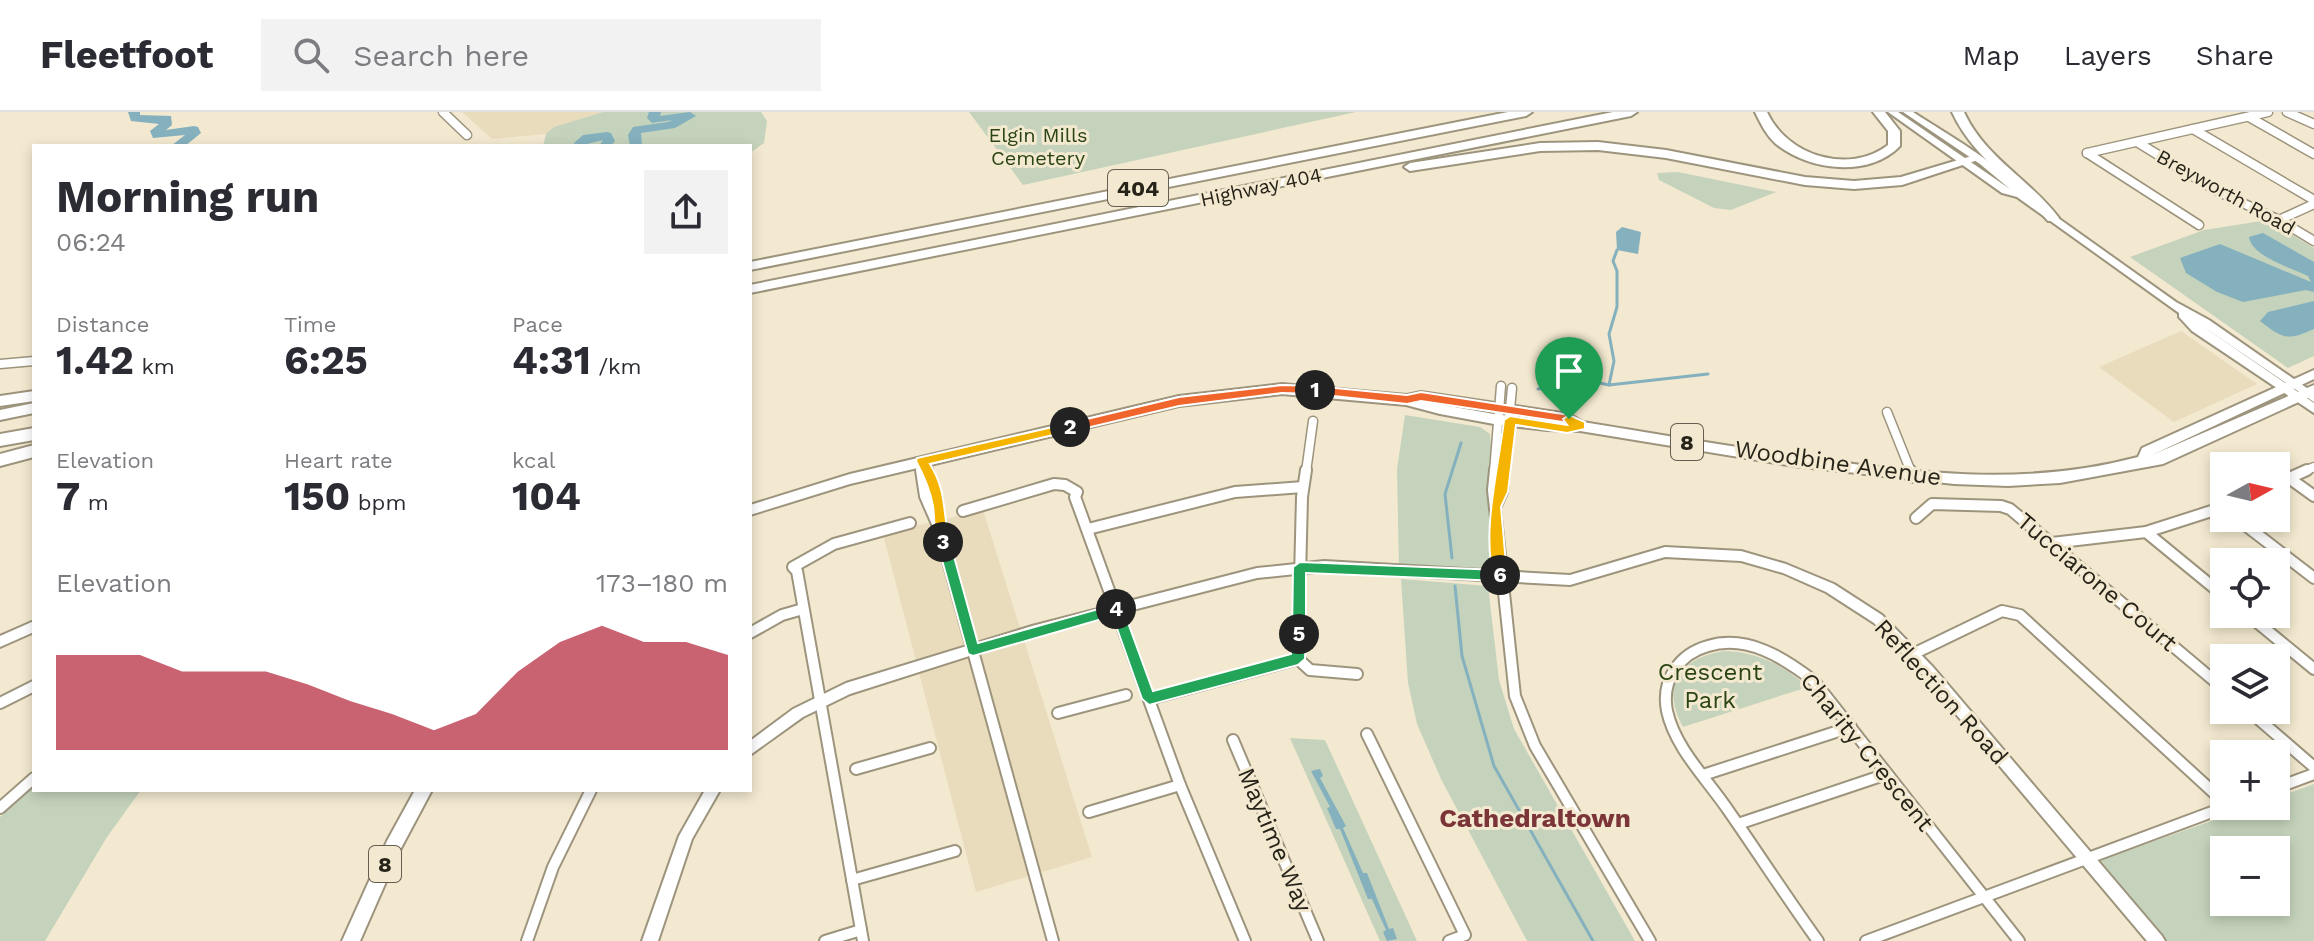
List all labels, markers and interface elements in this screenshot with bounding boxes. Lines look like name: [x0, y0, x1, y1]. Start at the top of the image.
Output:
search box: [261, 19, 821, 91]
text: Fleetfoot: [40, 33, 213, 77]
icon: search: [289, 33, 333, 77]
text: Search here: [353, 38, 529, 73]
text: Map: [1963, 39, 2020, 72]
text: Layers: [2064, 39, 2152, 72]
text: Share: [2196, 39, 2274, 72]
park label: Elgin Mills Cemetery: [988, 123, 1088, 170]
street label: Breyworth Road: [2153, 144, 2299, 240]
street label: Highway 404: [1198, 162, 1324, 212]
button: share: [644, 170, 728, 254]
road number: 404: [1108, 170, 1168, 206]
text: Morning run: [56, 171, 319, 223]
text: 06:24: [56, 227, 126, 257]
text: Distance: [56, 312, 150, 337]
text: Time: [284, 312, 336, 337]
text: Pace: [512, 312, 563, 337]
text: 1.42: [56, 337, 134, 384]
text: 6:25: [284, 337, 368, 384]
text: 4:31: [512, 337, 591, 384]
pin: [1535, 337, 1603, 419]
icon: arrive: [1547, 349, 1591, 393]
text: km: [134, 354, 175, 379]
text: /km: [591, 354, 641, 379]
pin: 1: [1295, 370, 1335, 410]
text: 1: [1310, 377, 1320, 402]
pin: 2: [1050, 407, 1090, 447]
text: 2: [1063, 414, 1077, 439]
road number: 8: [1671, 424, 1703, 460]
street label: Woodbine Avenue: [1733, 435, 1943, 491]
text: Elevation: [56, 448, 154, 473]
text: Heart rate: [284, 448, 393, 473]
text: kcal: [512, 448, 556, 473]
north arrow: [2210, 452, 2290, 532]
map controls: [2210, 452, 2290, 916]
text: 7: [56, 473, 80, 520]
text: 150: [284, 473, 350, 520]
text: 104: [512, 473, 581, 520]
text: m: [80, 490, 109, 515]
text: bpm: [350, 490, 406, 515]
street label: Tucciarone Court: [2011, 507, 2183, 657]
pin: 3: [923, 522, 963, 562]
text: 3: [936, 529, 950, 554]
button: locate: [2210, 548, 2290, 628]
pin: 6: [1480, 555, 1520, 595]
text: 6: [1493, 562, 1507, 587]
text: Elevation: [56, 568, 172, 598]
text: 173–180 m: [596, 568, 728, 598]
pin: 4: [1096, 589, 1136, 629]
text: 4: [1109, 596, 1123, 621]
pin: 5: [1279, 614, 1319, 654]
street label: Reflection Road: [1868, 614, 2014, 770]
text: 5: [1293, 621, 1305, 646]
button: layers: [2210, 644, 2290, 724]
park label: Crescent Park: [1658, 658, 1762, 714]
street label: Charity Crescent: [1795, 667, 1939, 837]
button: +: [2210, 740, 2290, 820]
street label: Maytime Way: [1232, 764, 1318, 917]
district label: Cathedraltown: [1439, 803, 1631, 833]
button: −: [2210, 836, 2290, 916]
road number: 8: [369, 846, 401, 882]

